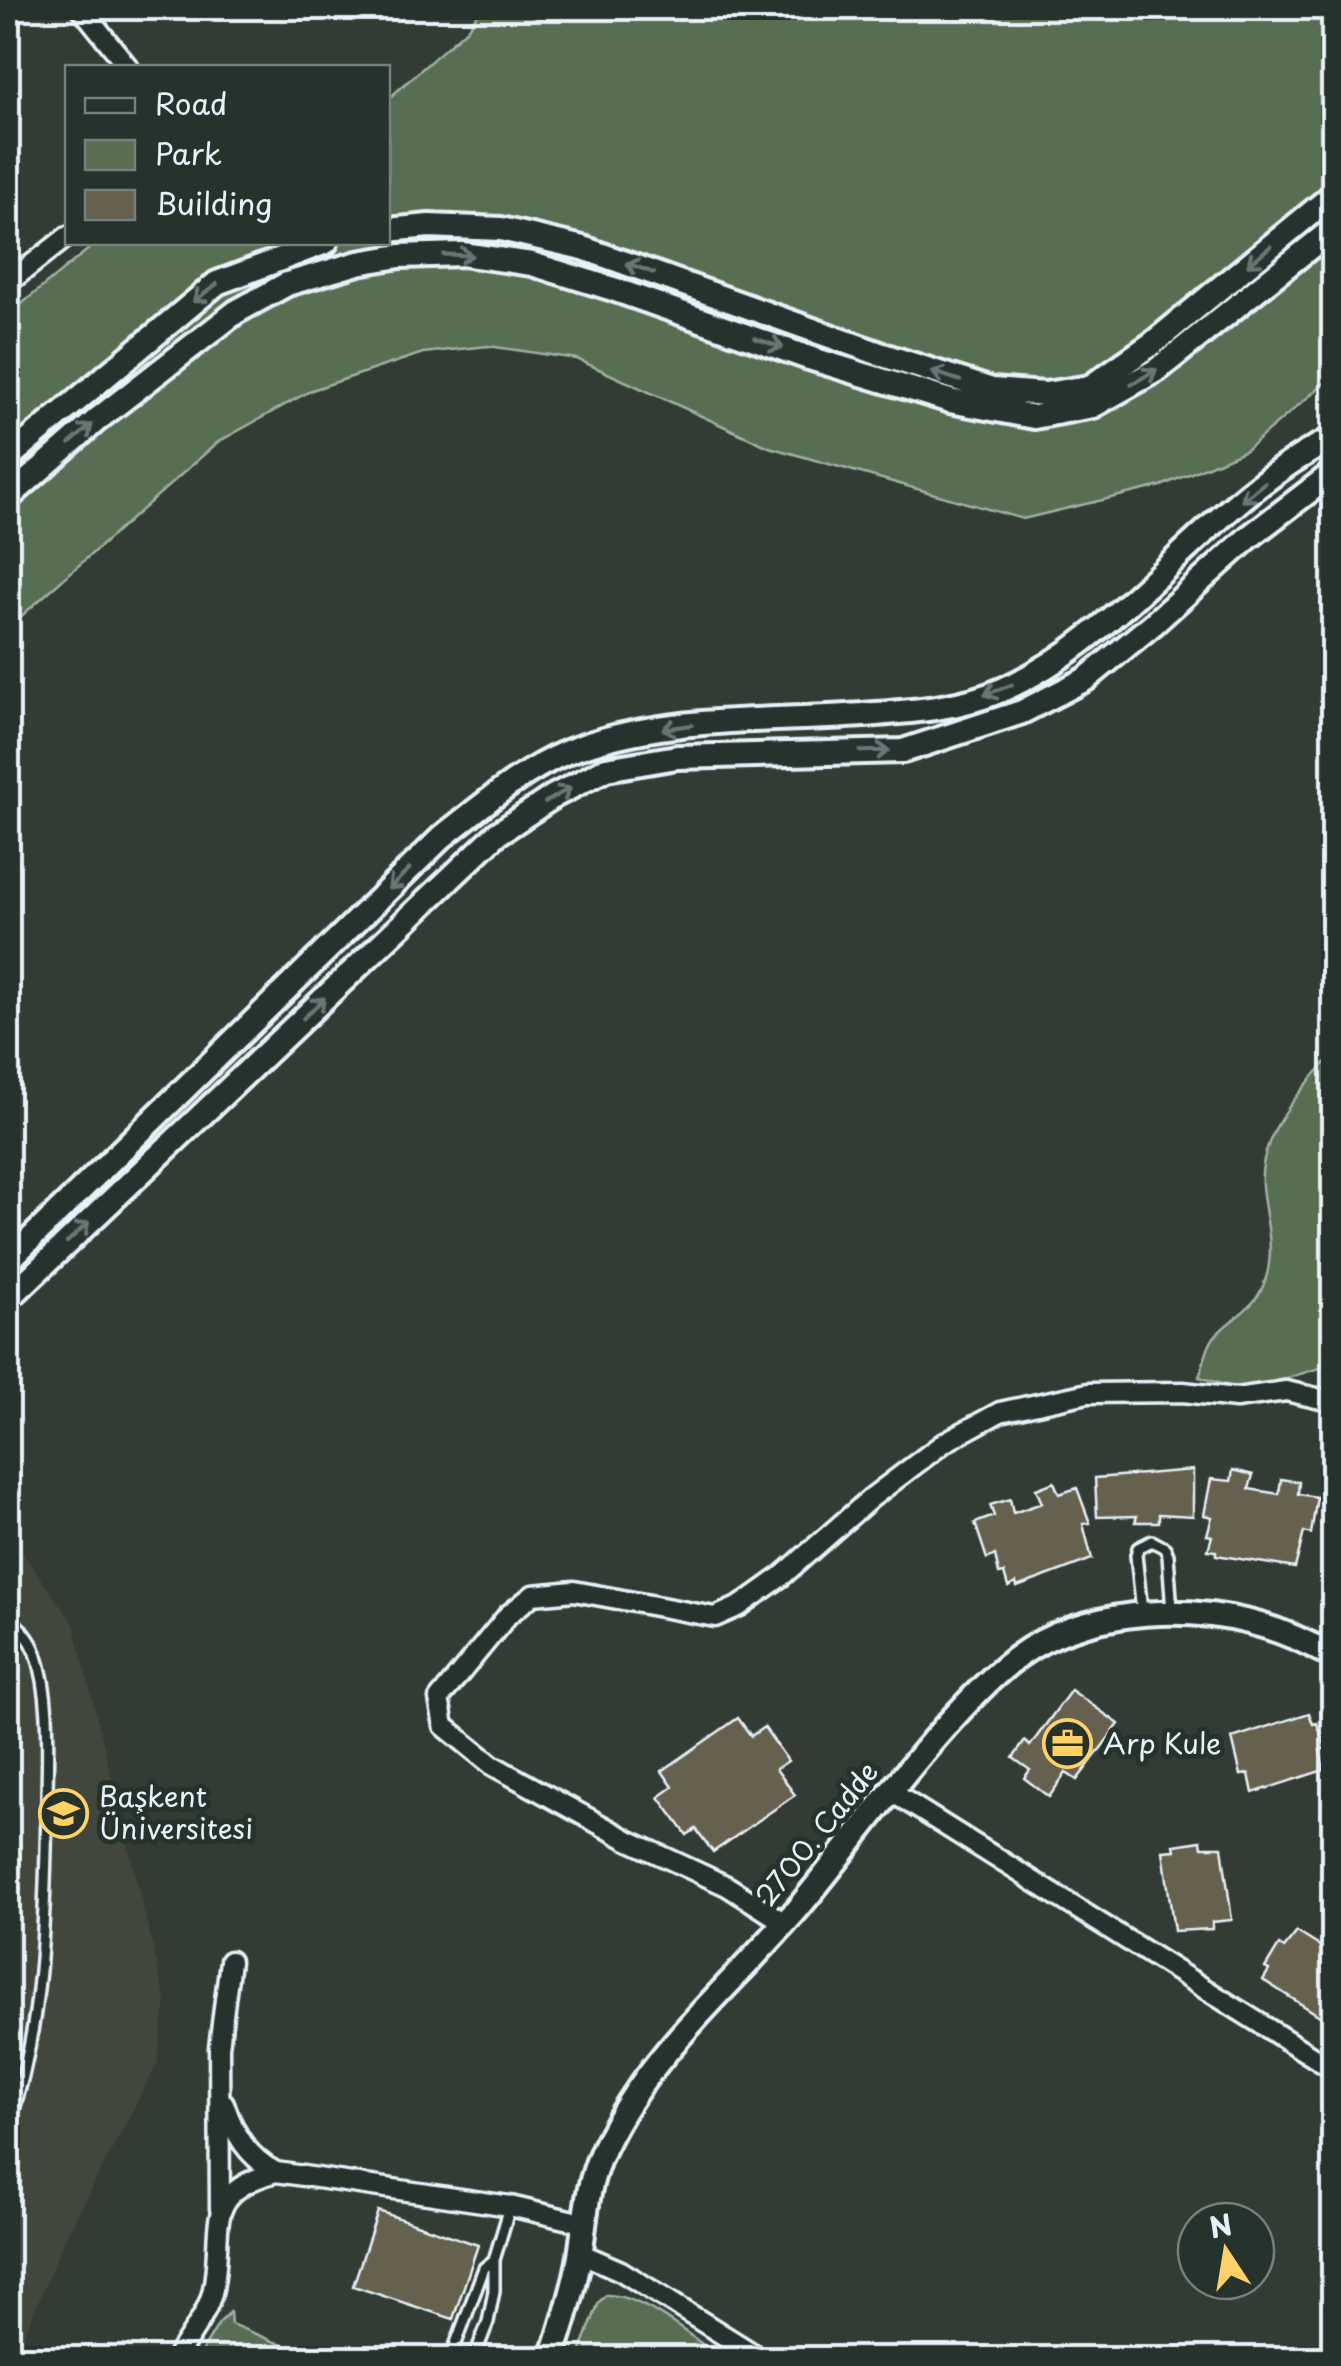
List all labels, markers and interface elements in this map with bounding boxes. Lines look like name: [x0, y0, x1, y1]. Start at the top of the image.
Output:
legend: [65, 65, 390, 245]
text: Road: [155, 80, 228, 125]
text: Park: [155, 130, 222, 175]
text: Building: [155, 180, 272, 225]
one-way arrow: [441, 245, 473, 264]
one-way arrow: [1246, 245, 1272, 267]
one-way arrow: [625, 258, 656, 276]
one-way arrow: [192, 282, 218, 304]
one-way arrow: [752, 336, 784, 354]
one-way arrow: [931, 365, 963, 383]
one-way arrow: [1129, 367, 1158, 387]
one-way arrow: [68, 423, 93, 446]
one-way arrow: [1240, 480, 1266, 502]
one-way arrow: [983, 682, 1014, 700]
one-way arrow: [661, 718, 693, 736]
one-way arrow: [858, 742, 891, 760]
one-way arrow: [543, 785, 572, 805]
one-way arrow: [387, 867, 411, 891]
one-way arrow: [301, 996, 325, 1020]
one-way arrow: [65, 1221, 90, 1244]
office icon: Arp Kule: [1042, 1718, 1094, 1770]
place label: Arp Kule: [1103, 1721, 1221, 1764]
street label: 2700. Cadde: [744, 1751, 888, 1915]
place label: Başkent Üniversitesi: [99, 1774, 253, 1849]
school or university icon: Başkent Üniversitesi: [38, 1787, 90, 1839]
north arrow: [1176, 2201, 1276, 2301]
text: N: [1205, 2202, 1236, 2248]

